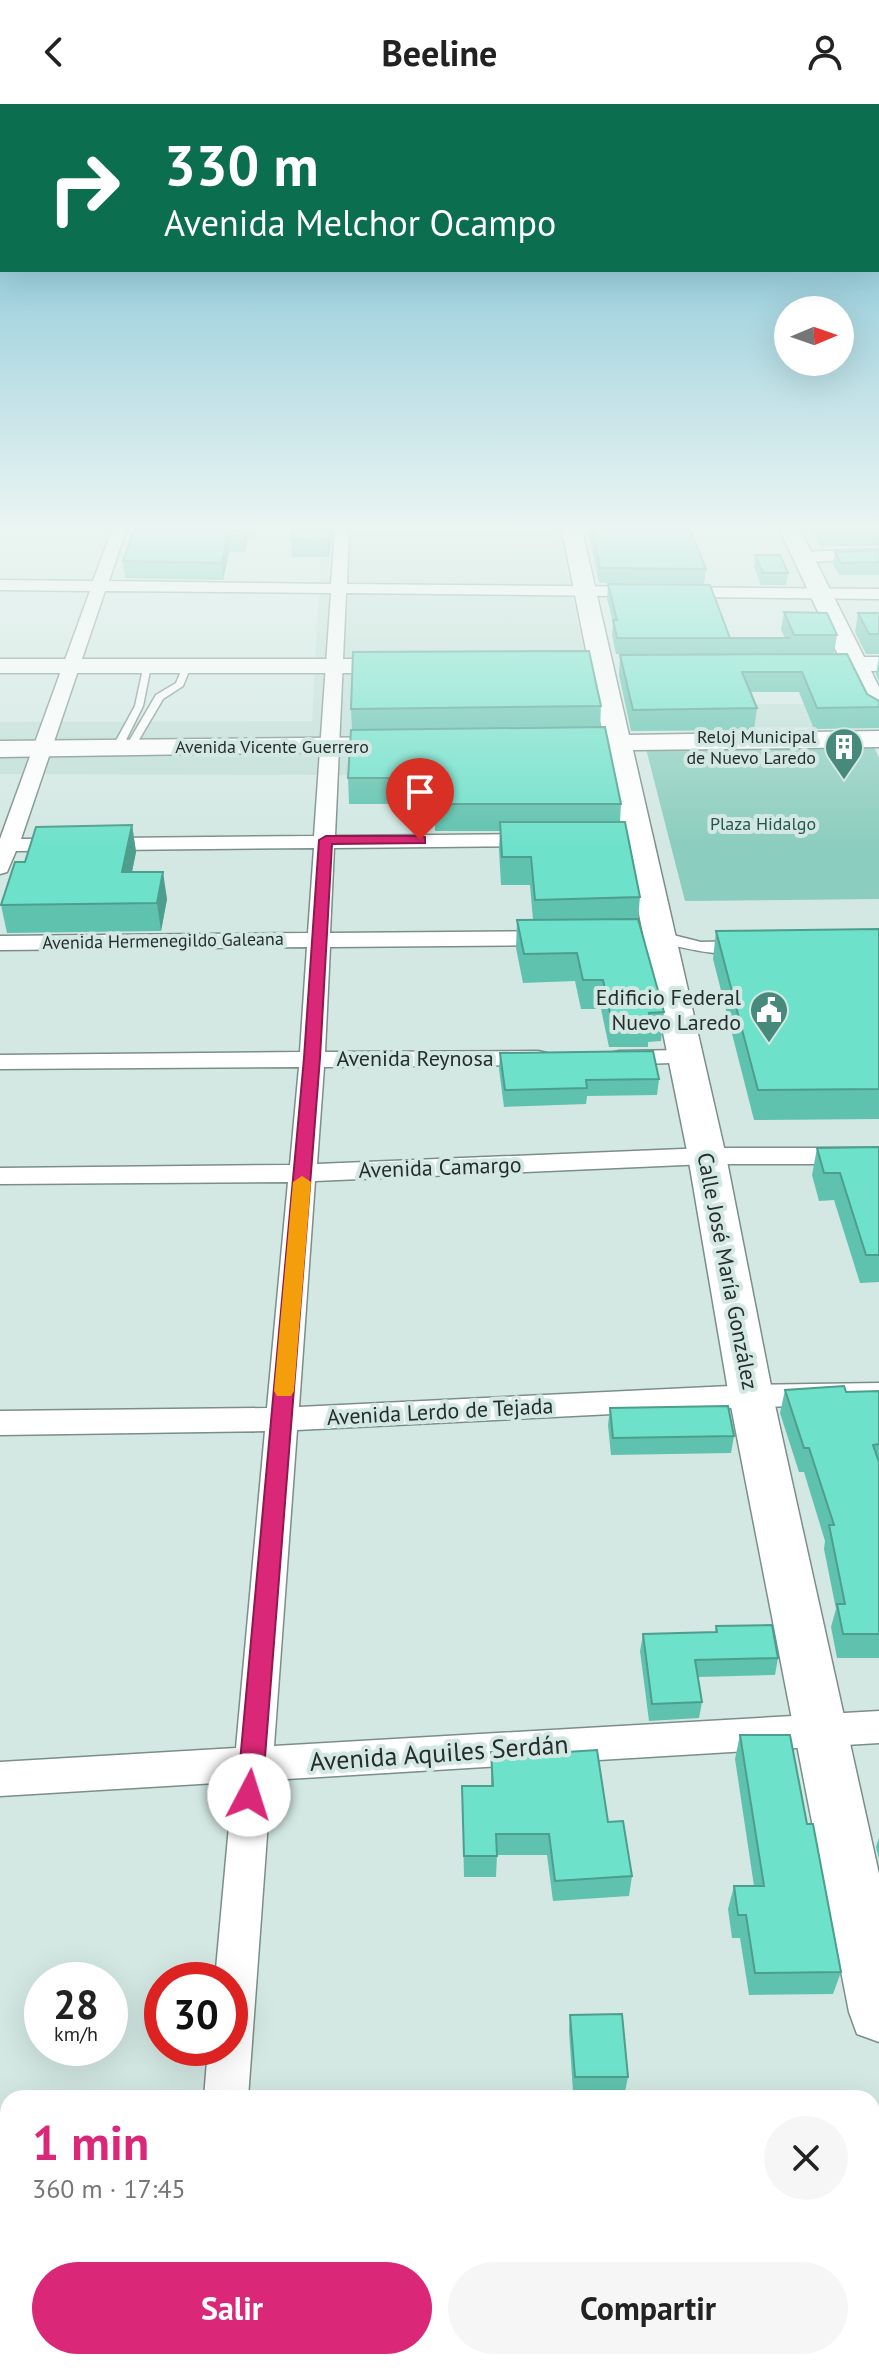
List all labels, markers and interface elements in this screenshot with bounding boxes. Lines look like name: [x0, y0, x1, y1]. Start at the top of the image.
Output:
text: Beeline: [382, 29, 497, 76]
icon: back: [32, 30, 76, 74]
icon: person: [803, 30, 847, 74]
text: 330 m: [164, 129, 319, 201]
icon: right: [32, 136, 136, 240]
text: Avenida Melchor Ocampo: [164, 199, 556, 246]
north arrow: [774, 296, 854, 376]
map controls: [774, 296, 854, 376]
place label: Reloj Municipal de Nuevo Laredo: [686, 725, 817, 769]
building icon: Reloj Municipal de Nuevo Laredo: [823, 726, 865, 781]
street label: Avenida Vicente Guerrero: [175, 735, 369, 758]
pin: [386, 758, 454, 840]
icon: arrive: [398, 770, 442, 814]
park label: Plaza Hidalgo: [710, 812, 816, 835]
street label: Avenida Hermenegildo Galeana: [42, 927, 284, 954]
place label: Edificio Federal Nuevo Laredo: [596, 983, 742, 1036]
public building icon: Edificio Federal Nuevo Laredo: [748, 989, 790, 1044]
street label: Avenida Reynosa: [336, 1044, 494, 1072]
street label: Avenida Camargo: [358, 1150, 522, 1184]
street label: Calle José María González: [691, 1150, 765, 1392]
street label: Avenida Lerdo de Tejada: [326, 1391, 554, 1431]
street label: Avenida Aquiles Serdán: [308, 1727, 570, 1778]
position arrow: [207, 1753, 291, 1837]
speed limit sign: 30: [144, 1962, 248, 2066]
text: 28: [53, 1978, 99, 2030]
text: km/h: [54, 2021, 98, 2047]
text: 1 min: [32, 2111, 149, 2173]
button: close: [764, 2116, 848, 2200]
text: 360 m · 17:45: [32, 2172, 186, 2205]
button: Salir: [32, 2262, 432, 2354]
button: Compartir: [448, 2262, 848, 2354]

